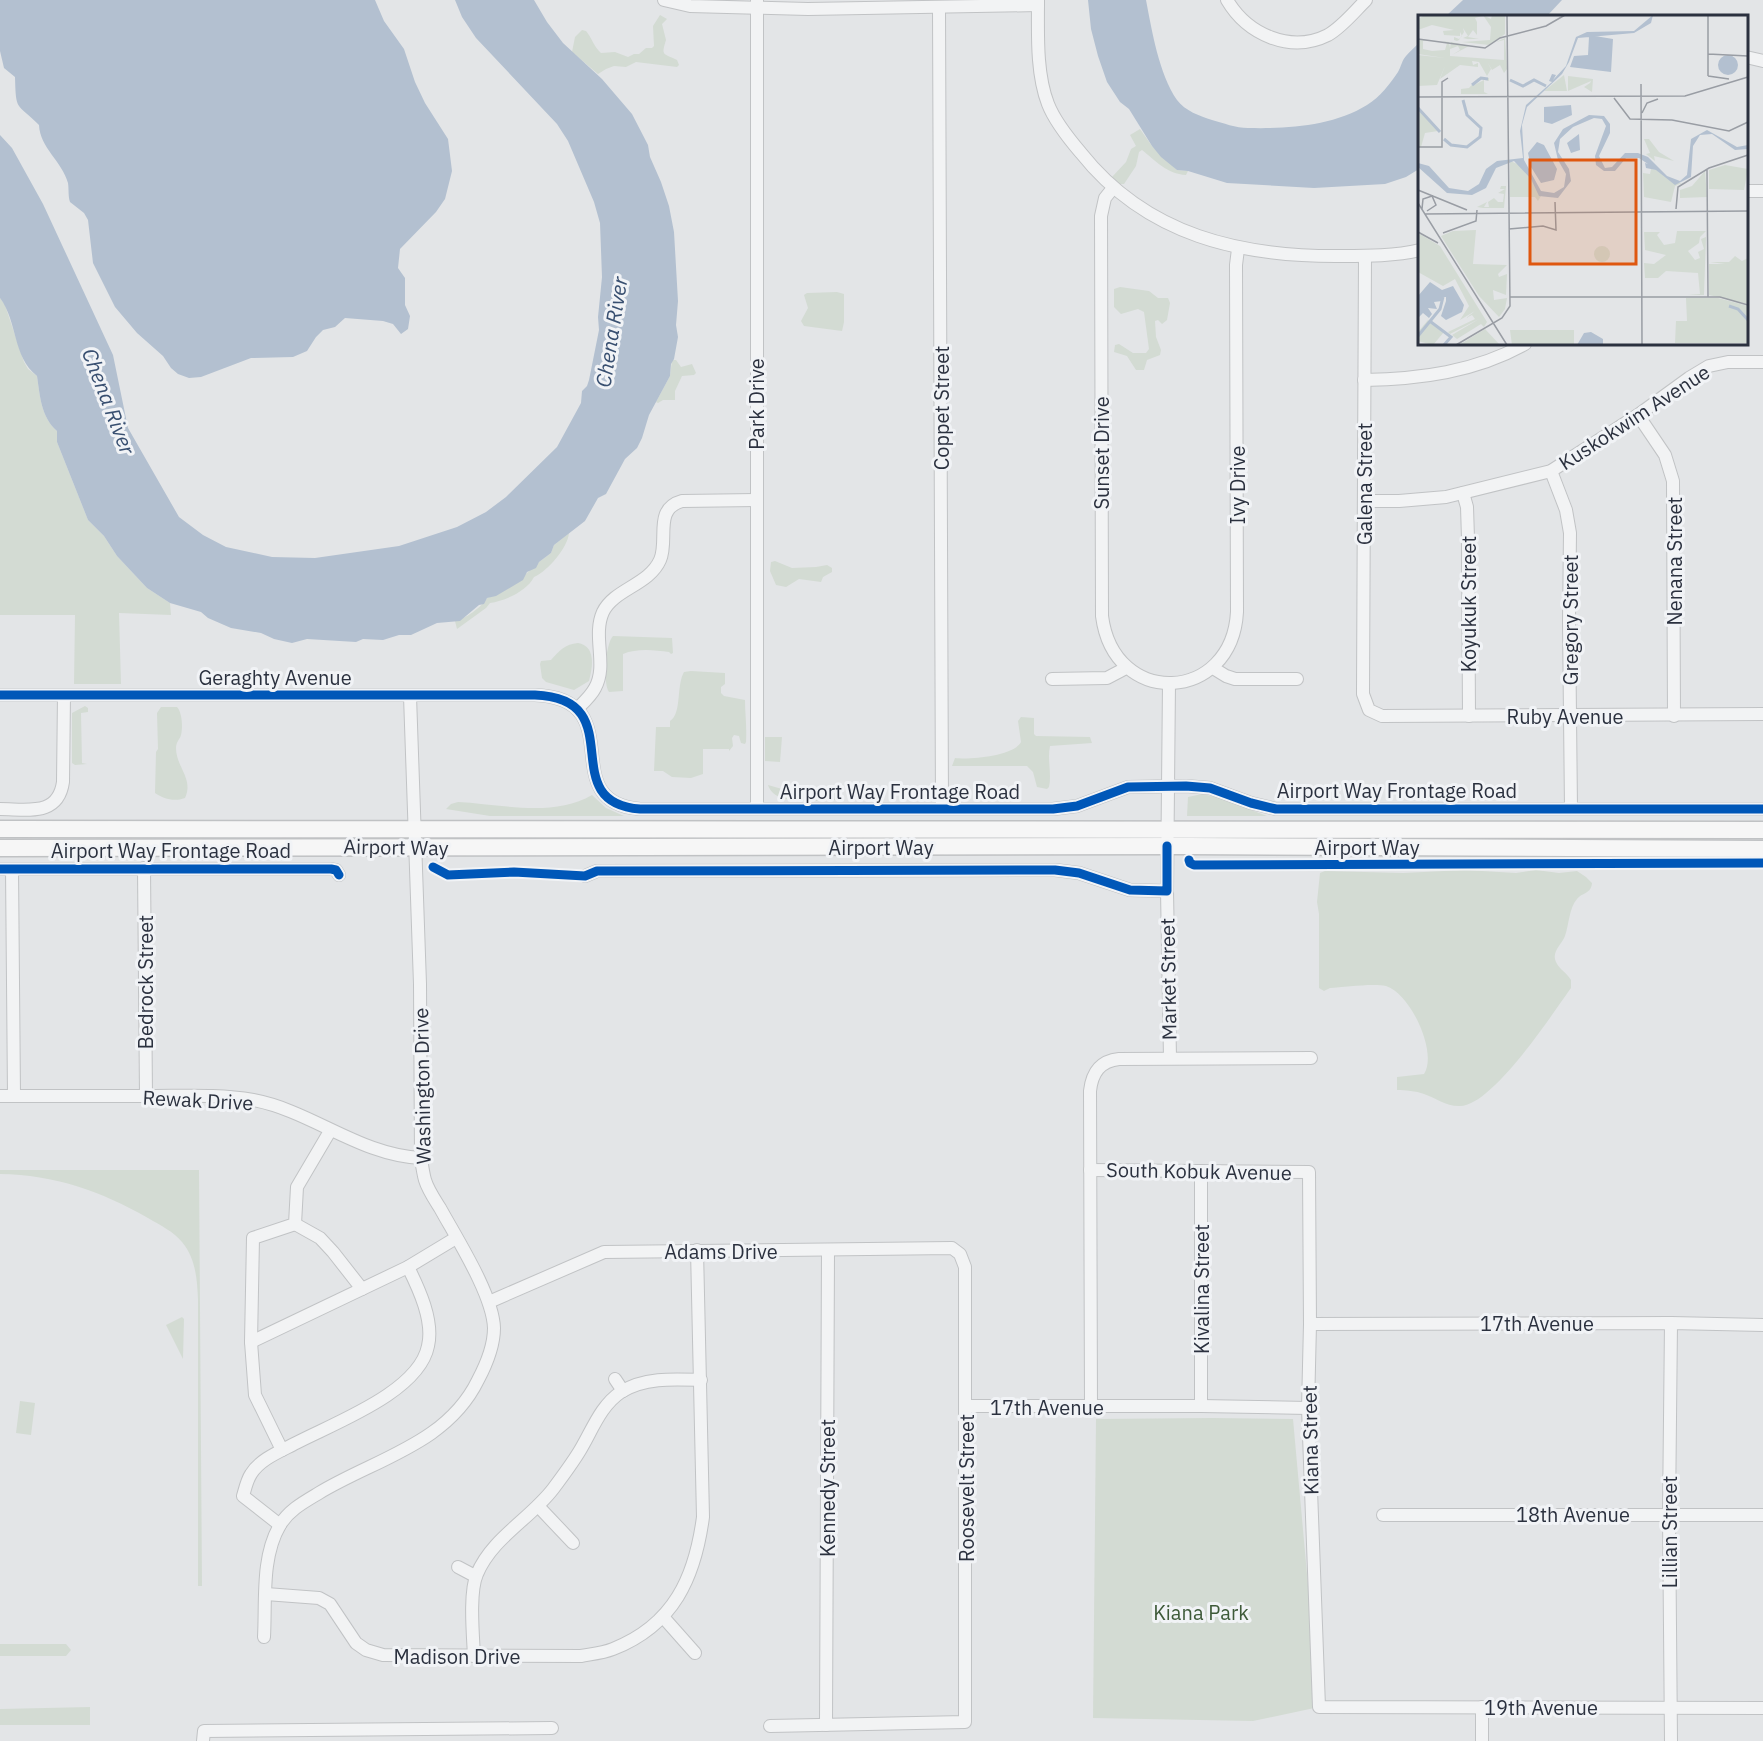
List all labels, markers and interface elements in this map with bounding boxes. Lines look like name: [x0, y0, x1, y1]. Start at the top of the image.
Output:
inset map: [1418, 15, 1748, 345]
water label: Chena River: [588, 273, 634, 389]
water label: Chena River: [76, 344, 143, 459]
street label: Coppet Street: [928, 346, 955, 470]
street label: Park Drive: [743, 358, 770, 450]
street label: Kuskokwim Avenue: [1553, 358, 1715, 476]
street label: Sunset Drive: [1088, 396, 1115, 510]
street label: Galena Street: [1351, 423, 1378, 545]
street label: Ivy Drive: [1224, 446, 1251, 524]
street label: Nenana Street: [1661, 497, 1688, 625]
street label: Koyukuk Street: [1455, 536, 1482, 672]
street label: Gregory Street: [1557, 555, 1584, 685]
street label: Geraghty Avenue: [198, 664, 352, 691]
street label: Ruby Avenue: [1506, 703, 1624, 730]
street label: Airport Way Frontage Road: [1277, 777, 1517, 804]
street label: Airport Way Frontage Road: [780, 778, 1020, 805]
street label: Airport Way: [343, 833, 449, 861]
street label: Airport Way: [828, 834, 934, 861]
street label: Airport Way: [1314, 834, 1420, 861]
street label: Airport Way Frontage Road: [51, 837, 291, 864]
street label: Bedrock Street: [132, 915, 159, 1049]
street label: Market Street: [1153, 918, 1183, 1040]
street label: Washington Drive: [407, 1007, 437, 1165]
street label: Rewak Drive: [142, 1084, 254, 1116]
street label: South Kobuk Avenue: [1106, 1156, 1292, 1186]
street label: Kivalina Street: [1188, 1224, 1215, 1354]
street label: Adams Drive: [664, 1238, 778, 1265]
street label: 17th Avenue: [1480, 1310, 1594, 1337]
street label: Kiana Street: [1296, 1385, 1324, 1495]
street label: 17th Avenue: [990, 1394, 1104, 1421]
street label: Roosevelt Street: [953, 1414, 980, 1562]
street label: Kennedy Street: [814, 1419, 841, 1557]
street label: Lillian Street: [1656, 1476, 1683, 1588]
street label: 18th Avenue: [1516, 1501, 1630, 1528]
park label: Kiana Park: [1153, 1599, 1249, 1626]
street label: Madison Drive: [394, 1643, 520, 1670]
street label: 19th Avenue: [1484, 1694, 1598, 1721]

